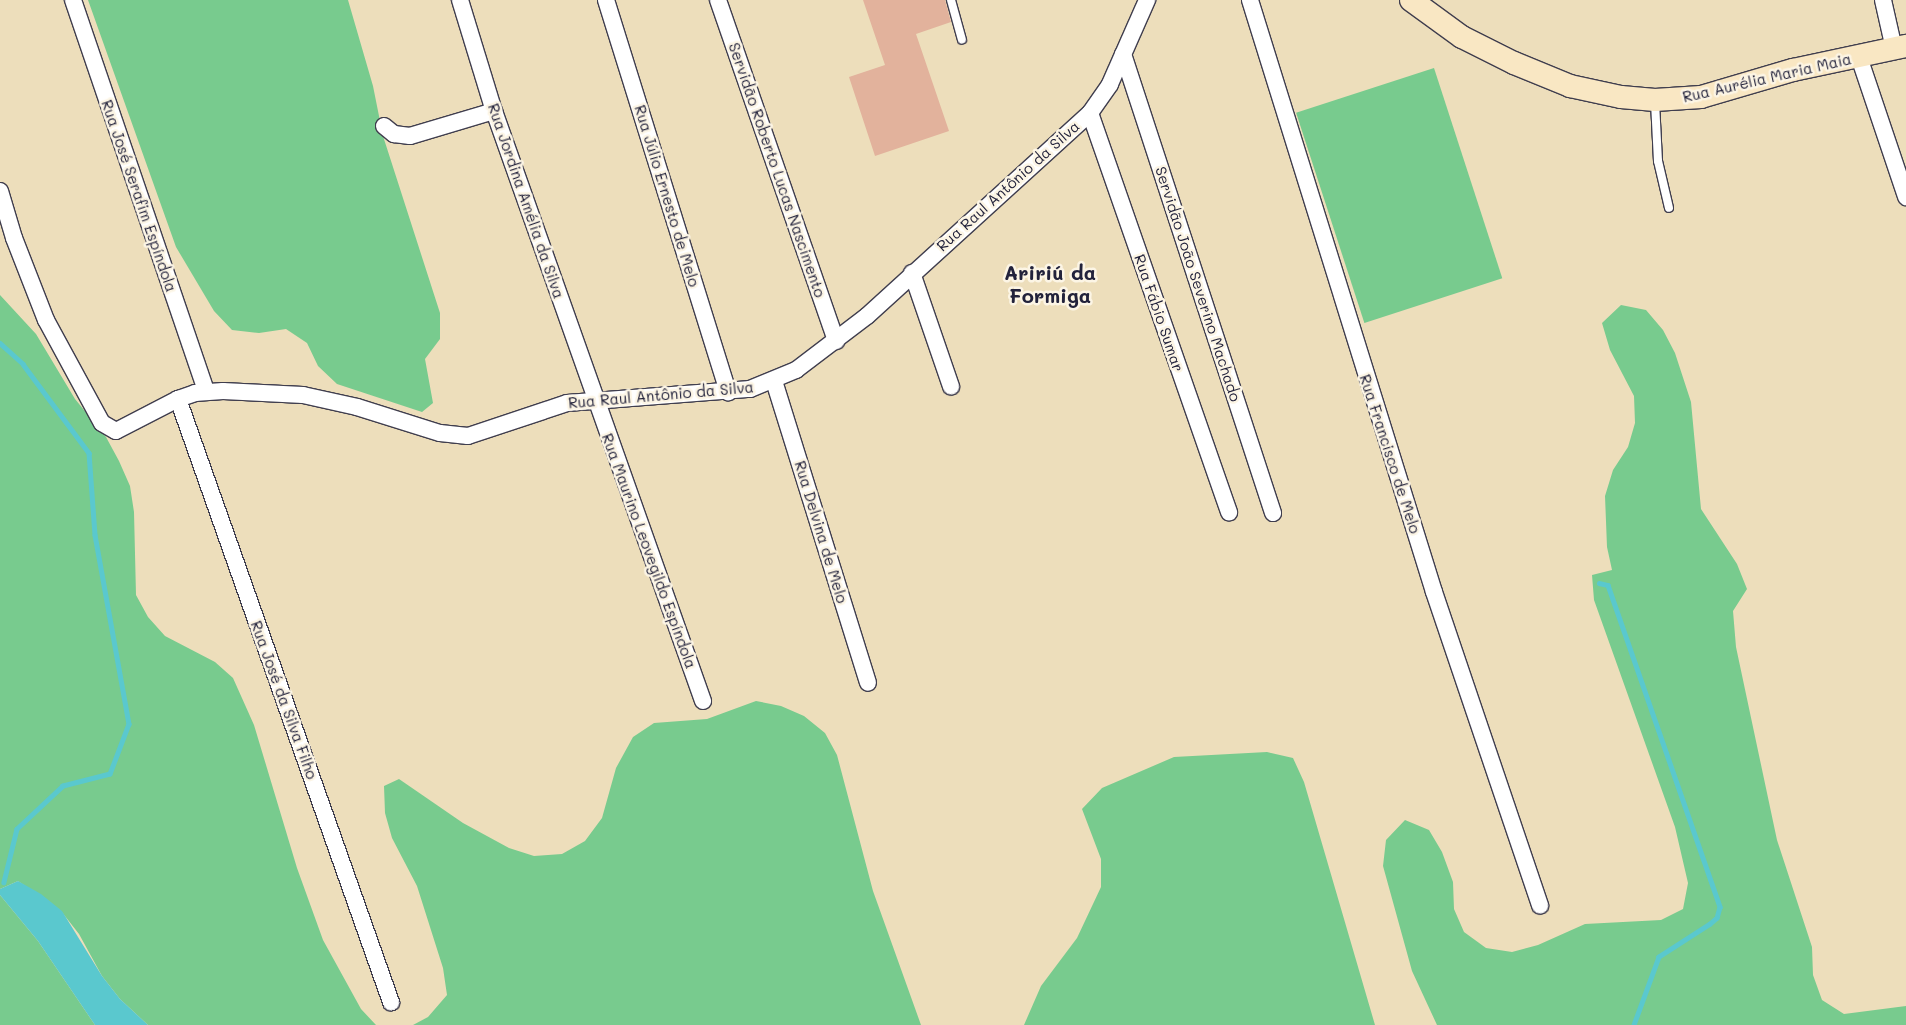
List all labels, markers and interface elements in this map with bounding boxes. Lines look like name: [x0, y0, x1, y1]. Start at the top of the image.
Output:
street label: Servidão Roberto Lucas Nascimento: [725, 40, 829, 300]
street label: Rua Aurélia Maria Maia: [1681, 50, 1853, 106]
street label: Rua José Serafim Espíndola: [98, 98, 180, 294]
street label: Rua Jordina Amélia da Silva: [484, 101, 568, 301]
street label: Rua Júlio Ernesto de Melo: [631, 103, 703, 289]
street label: Rua Raul Antônio da Silva: [933, 117, 1083, 255]
street label: Servidão João Severino Machado: [1151, 164, 1245, 404]
street label: Rua Fábio Sumar: [1130, 252, 1188, 374]
district label: Aririú da Formiga: [1004, 261, 1096, 308]
street label: Rua Francisco de Melo: [1356, 372, 1424, 536]
street label: Rua Raul Antônio da Silva: [567, 378, 755, 412]
street label: Rua Maurino Leovegildo Espíndola: [598, 431, 700, 671]
street label: Rua Delvina de Melo: [791, 459, 851, 605]
street label: Rua José da Silva Filho: [247, 618, 321, 782]

